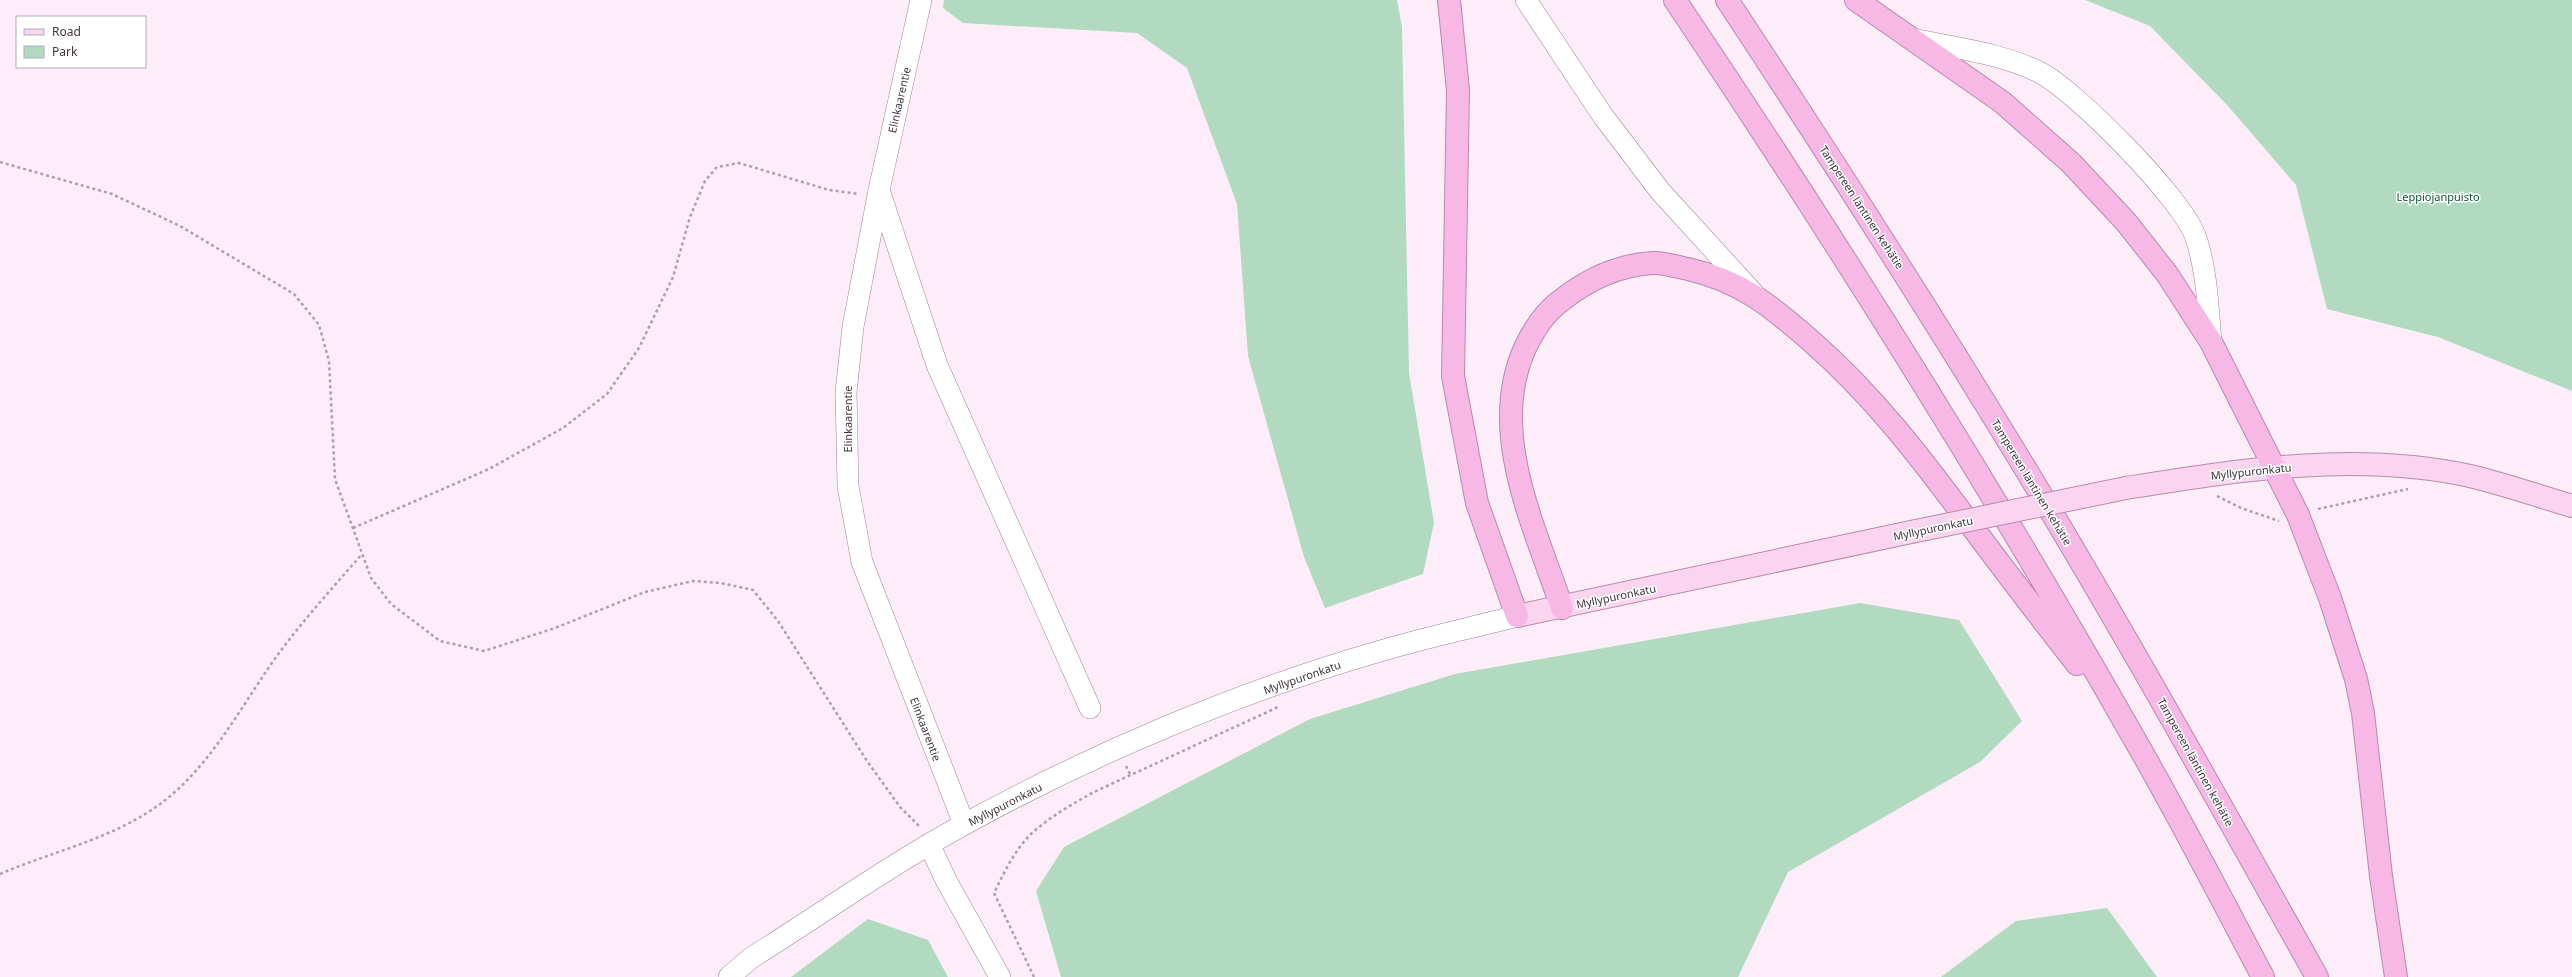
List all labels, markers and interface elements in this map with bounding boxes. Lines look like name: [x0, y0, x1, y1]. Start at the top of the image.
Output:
legend: [16, 16, 146, 68]
text: Road: [52, 23, 81, 40]
text: Park: [52, 43, 78, 60]
street label: Elinkaarentie: [884, 66, 914, 134]
street label: Tampereen läntinen kehätie: [1816, 142, 1908, 272]
park label: Leppiojanpuisto: [2396, 189, 2480, 204]
street label: Elinkaarentie: [840, 385, 855, 453]
street label: Tampereen läntinen kehätie: [1988, 416, 2076, 548]
street label: Myllypuronkatu: [2210, 459, 2292, 483]
street label: Myllypuronkatu: [1892, 512, 1974, 544]
street label: Myllypuronkatu: [1575, 580, 1657, 612]
street label: Myllypuronkatu: [1261, 657, 1343, 697]
street label: Elinkaarentie: [907, 695, 945, 763]
street label: Tampereen läntinen kehätie: [2154, 695, 2238, 829]
street label: Myllypuronkatu: [965, 779, 1045, 829]

